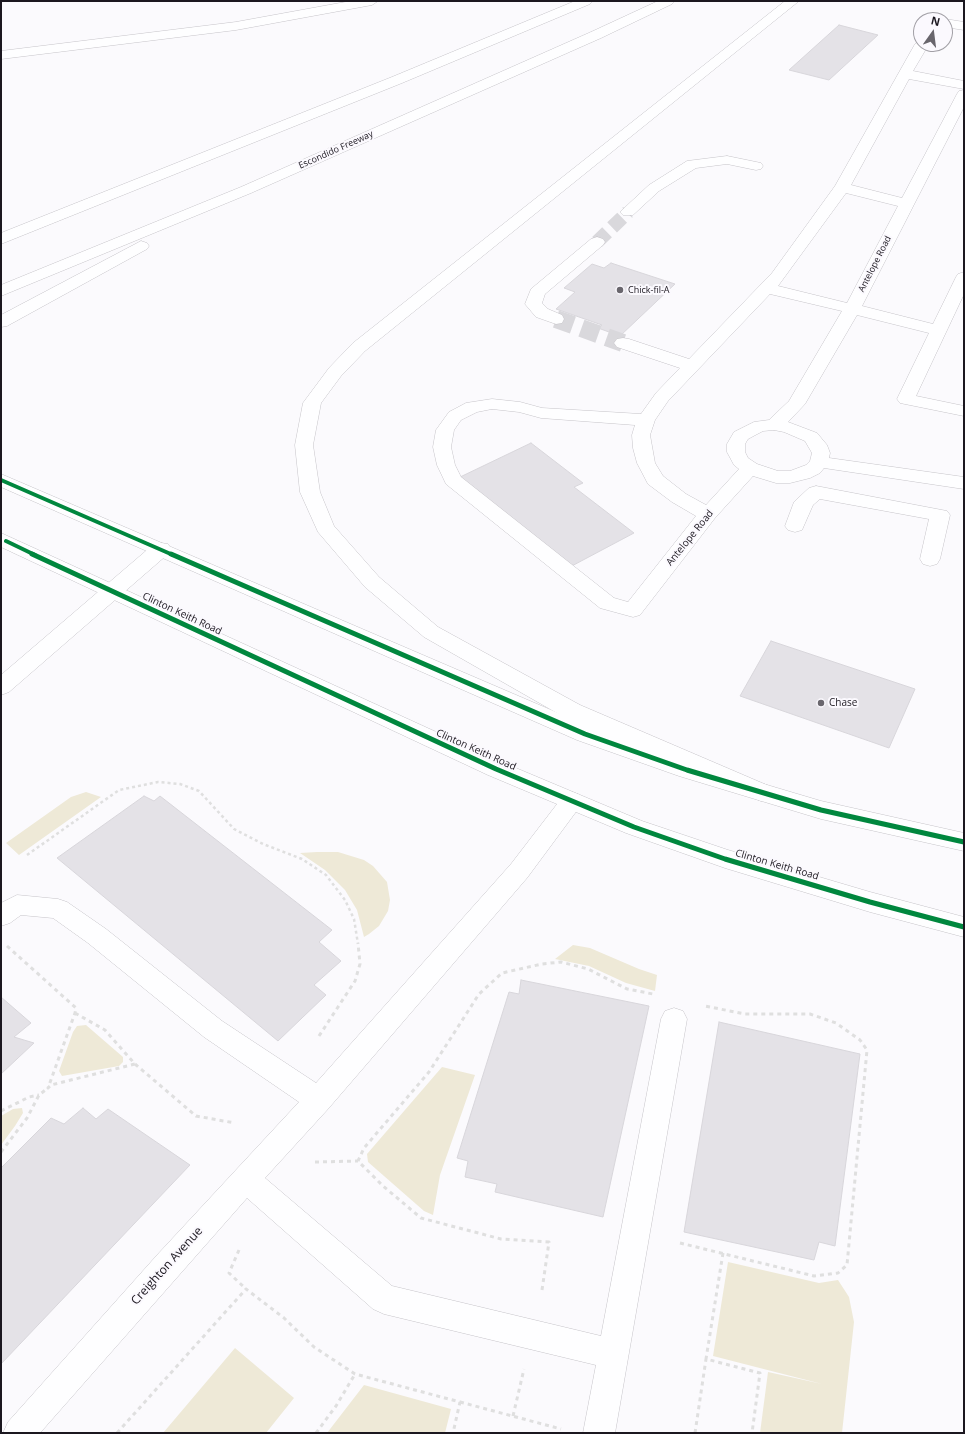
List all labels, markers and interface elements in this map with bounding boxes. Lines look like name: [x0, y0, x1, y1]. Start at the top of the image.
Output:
north arrow: [913, 12, 953, 52]
text: N: [930, 12, 942, 29]
street label: Escondido Freeway: [297, 129, 375, 171]
street label: Antelope Road: [856, 234, 894, 294]
marker: Chick-fil-A: [615, 285, 625, 295]
place label: Chick-fil-A: [628, 285, 670, 295]
street label: Antelope Road: [664, 508, 716, 568]
street label: Clinton Keith Road: [140, 590, 224, 638]
place label: Chase: [829, 697, 857, 709]
marker: Chase: [816, 698, 826, 708]
street label: Clinton Keith Road: [434, 727, 518, 773]
street label: Clinton Keith Road: [734, 847, 820, 883]
street label: Creighton Avenue: [128, 1224, 206, 1308]

